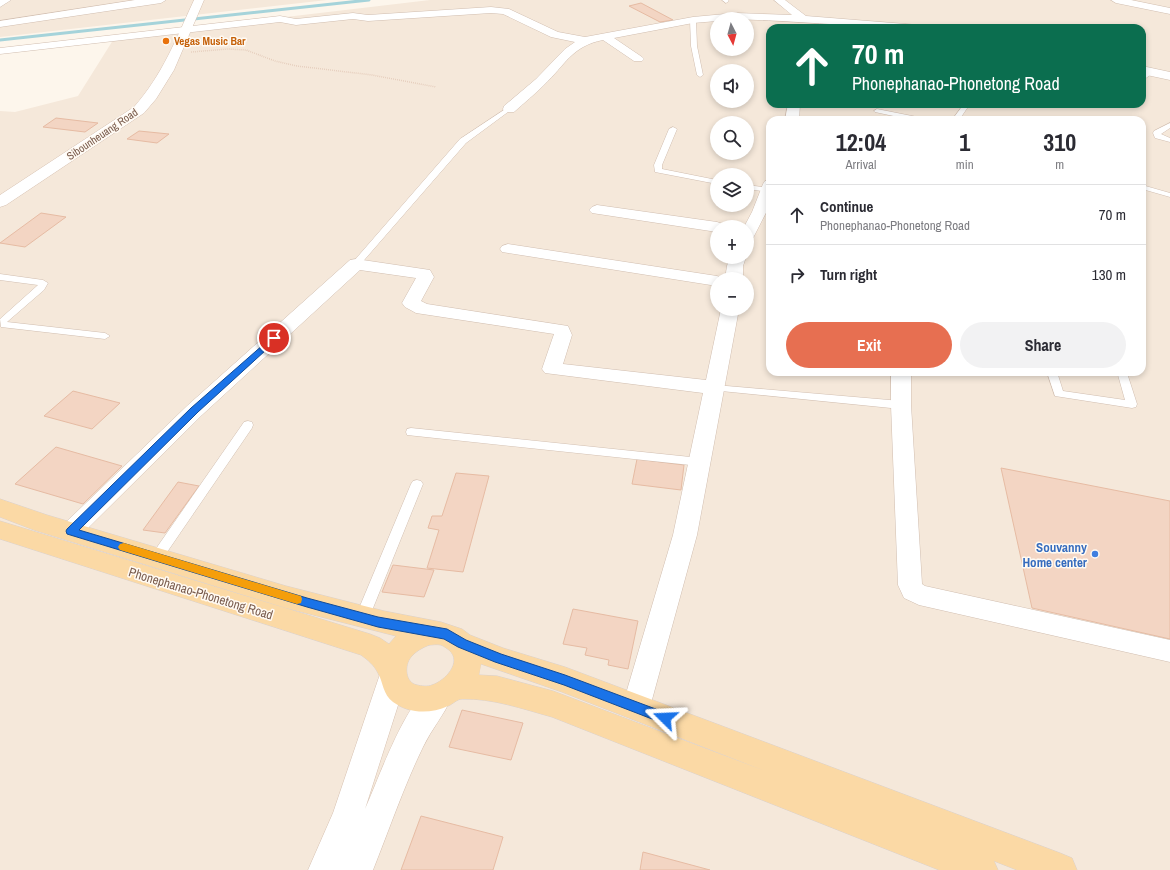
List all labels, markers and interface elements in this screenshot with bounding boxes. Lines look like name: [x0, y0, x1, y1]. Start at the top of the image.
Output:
north arrow: [710, 12, 754, 56]
map controls: [710, 12, 754, 316]
place label: Vegas Music Bar: [174, 34, 246, 48]
text: 70 m: [852, 35, 904, 73]
marker: Vegas Music Bar: [161, 36, 171, 46]
icon: ahead: [786, 40, 838, 92]
button: sound: [710, 64, 754, 108]
text: Phonephanao-Phonetong Road: [852, 71, 1060, 96]
street label: Sibounheuang Road: [64, 105, 140, 163]
button: search: [710, 116, 754, 160]
text: 12:04: [836, 126, 886, 158]
text: 1: [959, 126, 970, 158]
text: 310: [1043, 126, 1076, 158]
text: Arrival: [846, 156, 876, 173]
text: min: [956, 156, 974, 173]
text: m: [1055, 156, 1064, 173]
button: layers: [710, 168, 754, 212]
text: Continue: [820, 196, 873, 217]
icon: ahead: [786, 204, 808, 226]
text: 70 m: [1099, 204, 1126, 225]
text: Phonephanao-Phonetong Road: [820, 217, 970, 234]
button: +: [710, 220, 754, 264]
icon: right: [786, 264, 808, 286]
text: Turn right: [820, 264, 877, 285]
text: 130 m: [1092, 264, 1126, 285]
button: −: [710, 272, 754, 316]
pin: [257, 321, 291, 355]
button: Exit: [786, 322, 952, 368]
button: Share: [960, 322, 1126, 368]
icon: arrive: [263, 327, 285, 349]
place label: Souvanny Home center: [1022, 539, 1088, 571]
marker: Souvanny Home center: [1090, 549, 1100, 559]
street label: Phonephanao-Phonetong Road: [127, 563, 275, 624]
position arrow: [644, 697, 686, 739]

